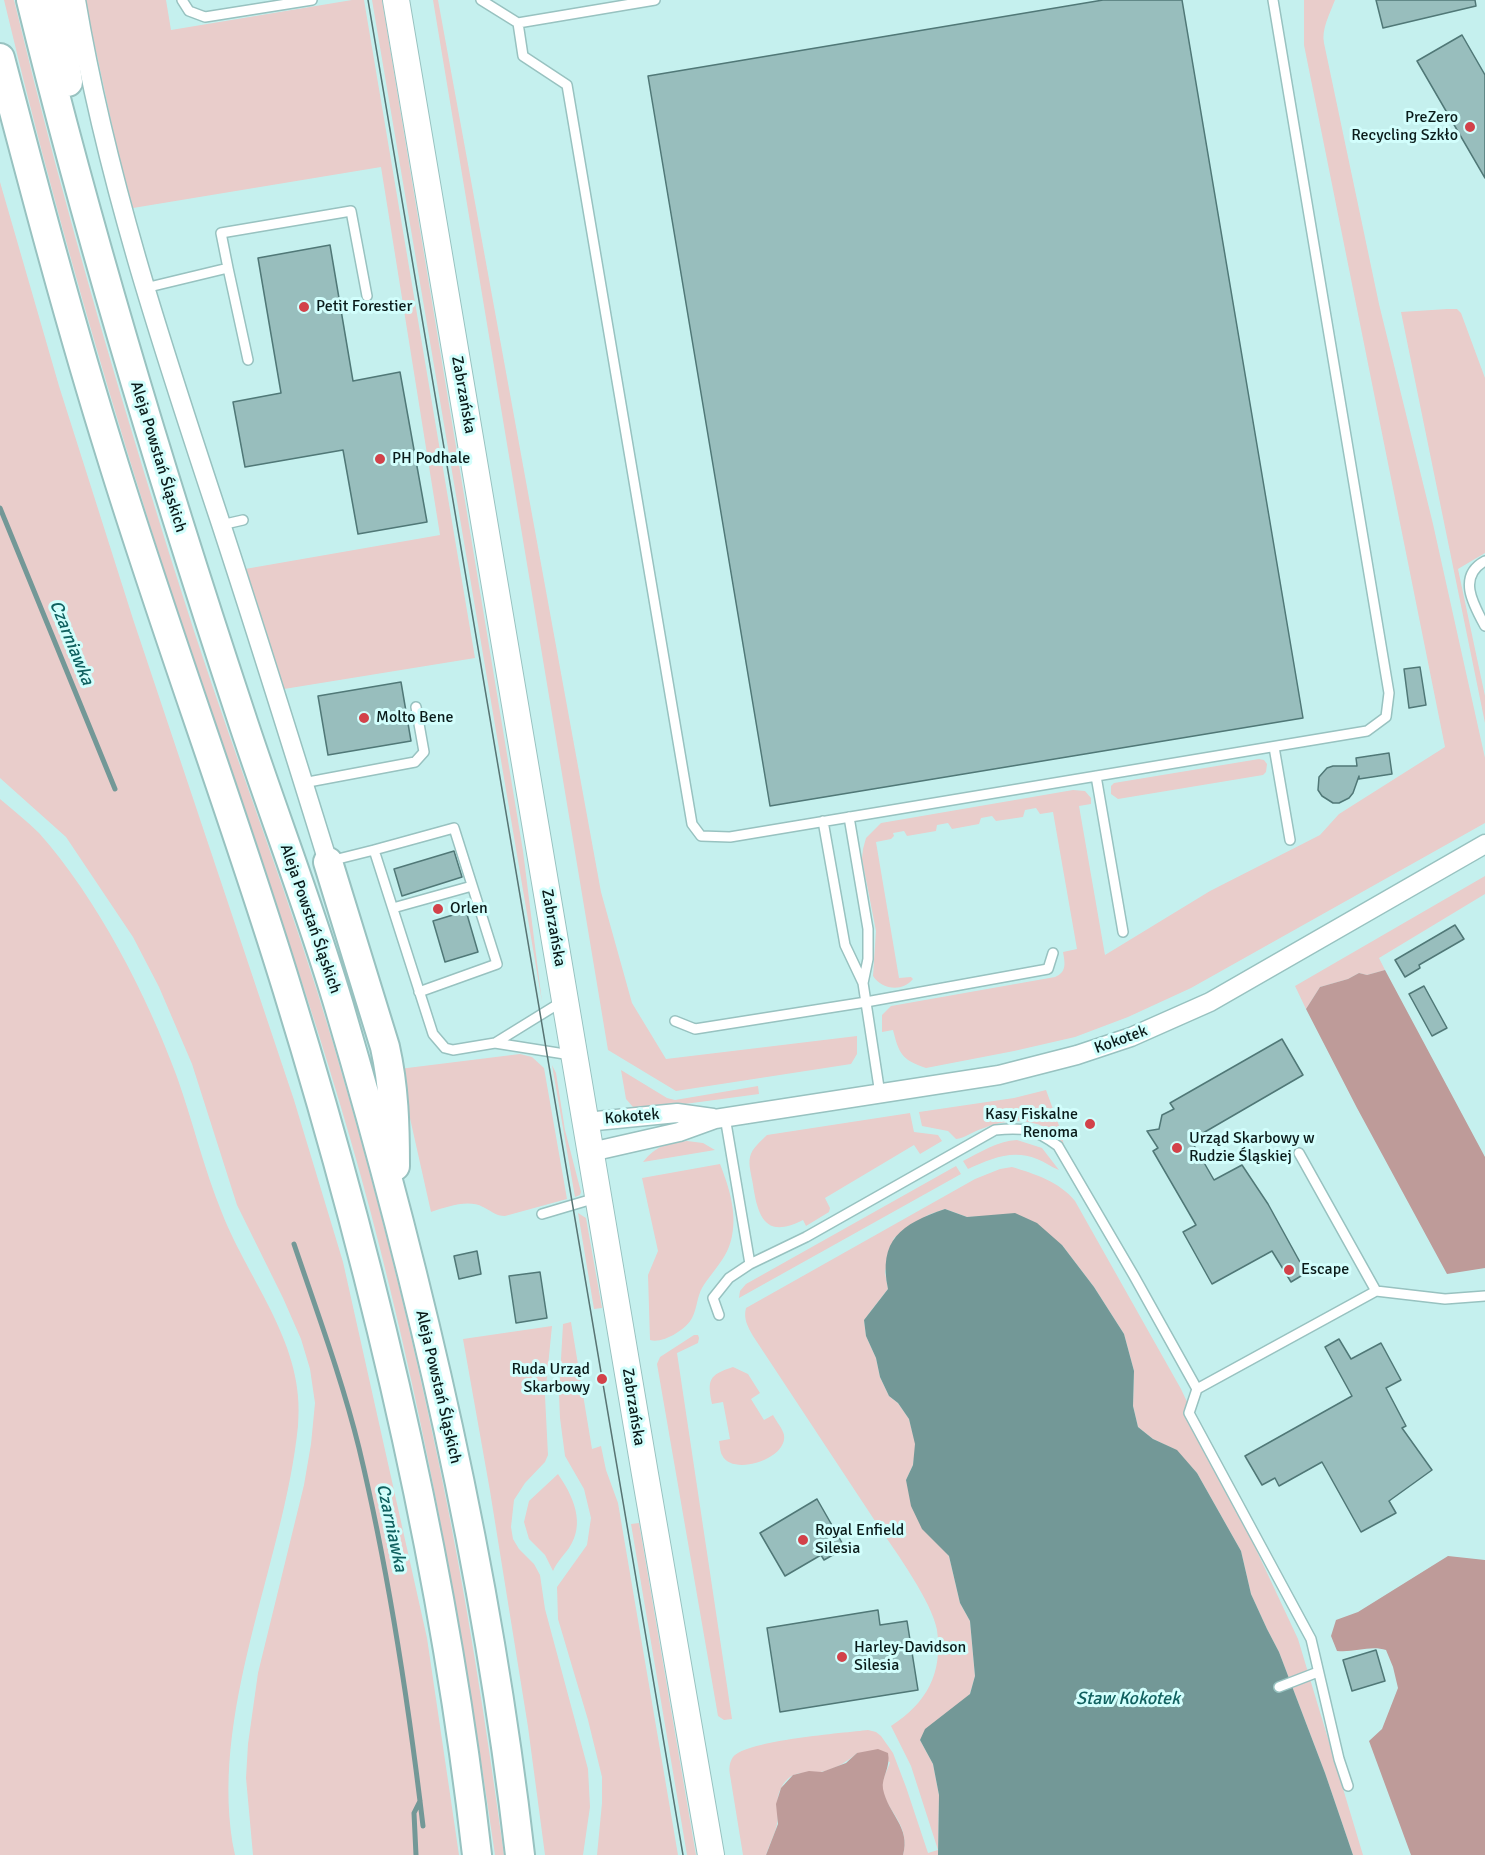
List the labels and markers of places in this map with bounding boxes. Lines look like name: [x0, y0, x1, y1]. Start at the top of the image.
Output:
place label: PreZero Recycling Szkło: [1351, 108, 1458, 146]
marker: PreZero Recycling Szkło: [1463, 120, 1477, 134]
place label: Petit Forestier: [316, 297, 413, 317]
marker: Petit Forestier: [297, 300, 311, 314]
place label: PH Podhale: [392, 449, 470, 469]
marker: PH Podhale: [373, 452, 387, 466]
place label: Molto Bene: [376, 708, 453, 728]
marker: Molto Bene: [357, 711, 371, 725]
place label: Orlen: [450, 899, 488, 919]
marker: Orlen: [431, 902, 445, 916]
place label: Kasy Fiskalne Renoma: [985, 1105, 1078, 1143]
marker: Kasy Fiskalne Renoma: [1083, 1117, 1097, 1131]
place label: Urząd Skarbowy w Rudzie Śląskiej: [1189, 1129, 1315, 1167]
marker: Urząd Skarbowy w Rudzie Śląskiej: [1170, 1141, 1184, 1155]
place label: Escape: [1301, 1260, 1349, 1280]
marker: Escape: [1282, 1263, 1296, 1277]
place label: Ruda Urząd Skarbowy: [511, 1360, 590, 1398]
marker: Ruda Urząd Skarbowy: [595, 1372, 609, 1386]
place label: Royal Enfield Silesia: [815, 1521, 904, 1559]
marker: Royal Enfield Silesia: [796, 1533, 810, 1547]
place label: Harley-Davidson Silesia: [854, 1638, 966, 1676]
marker: Harley-Davidson Silesia: [835, 1650, 849, 1664]

